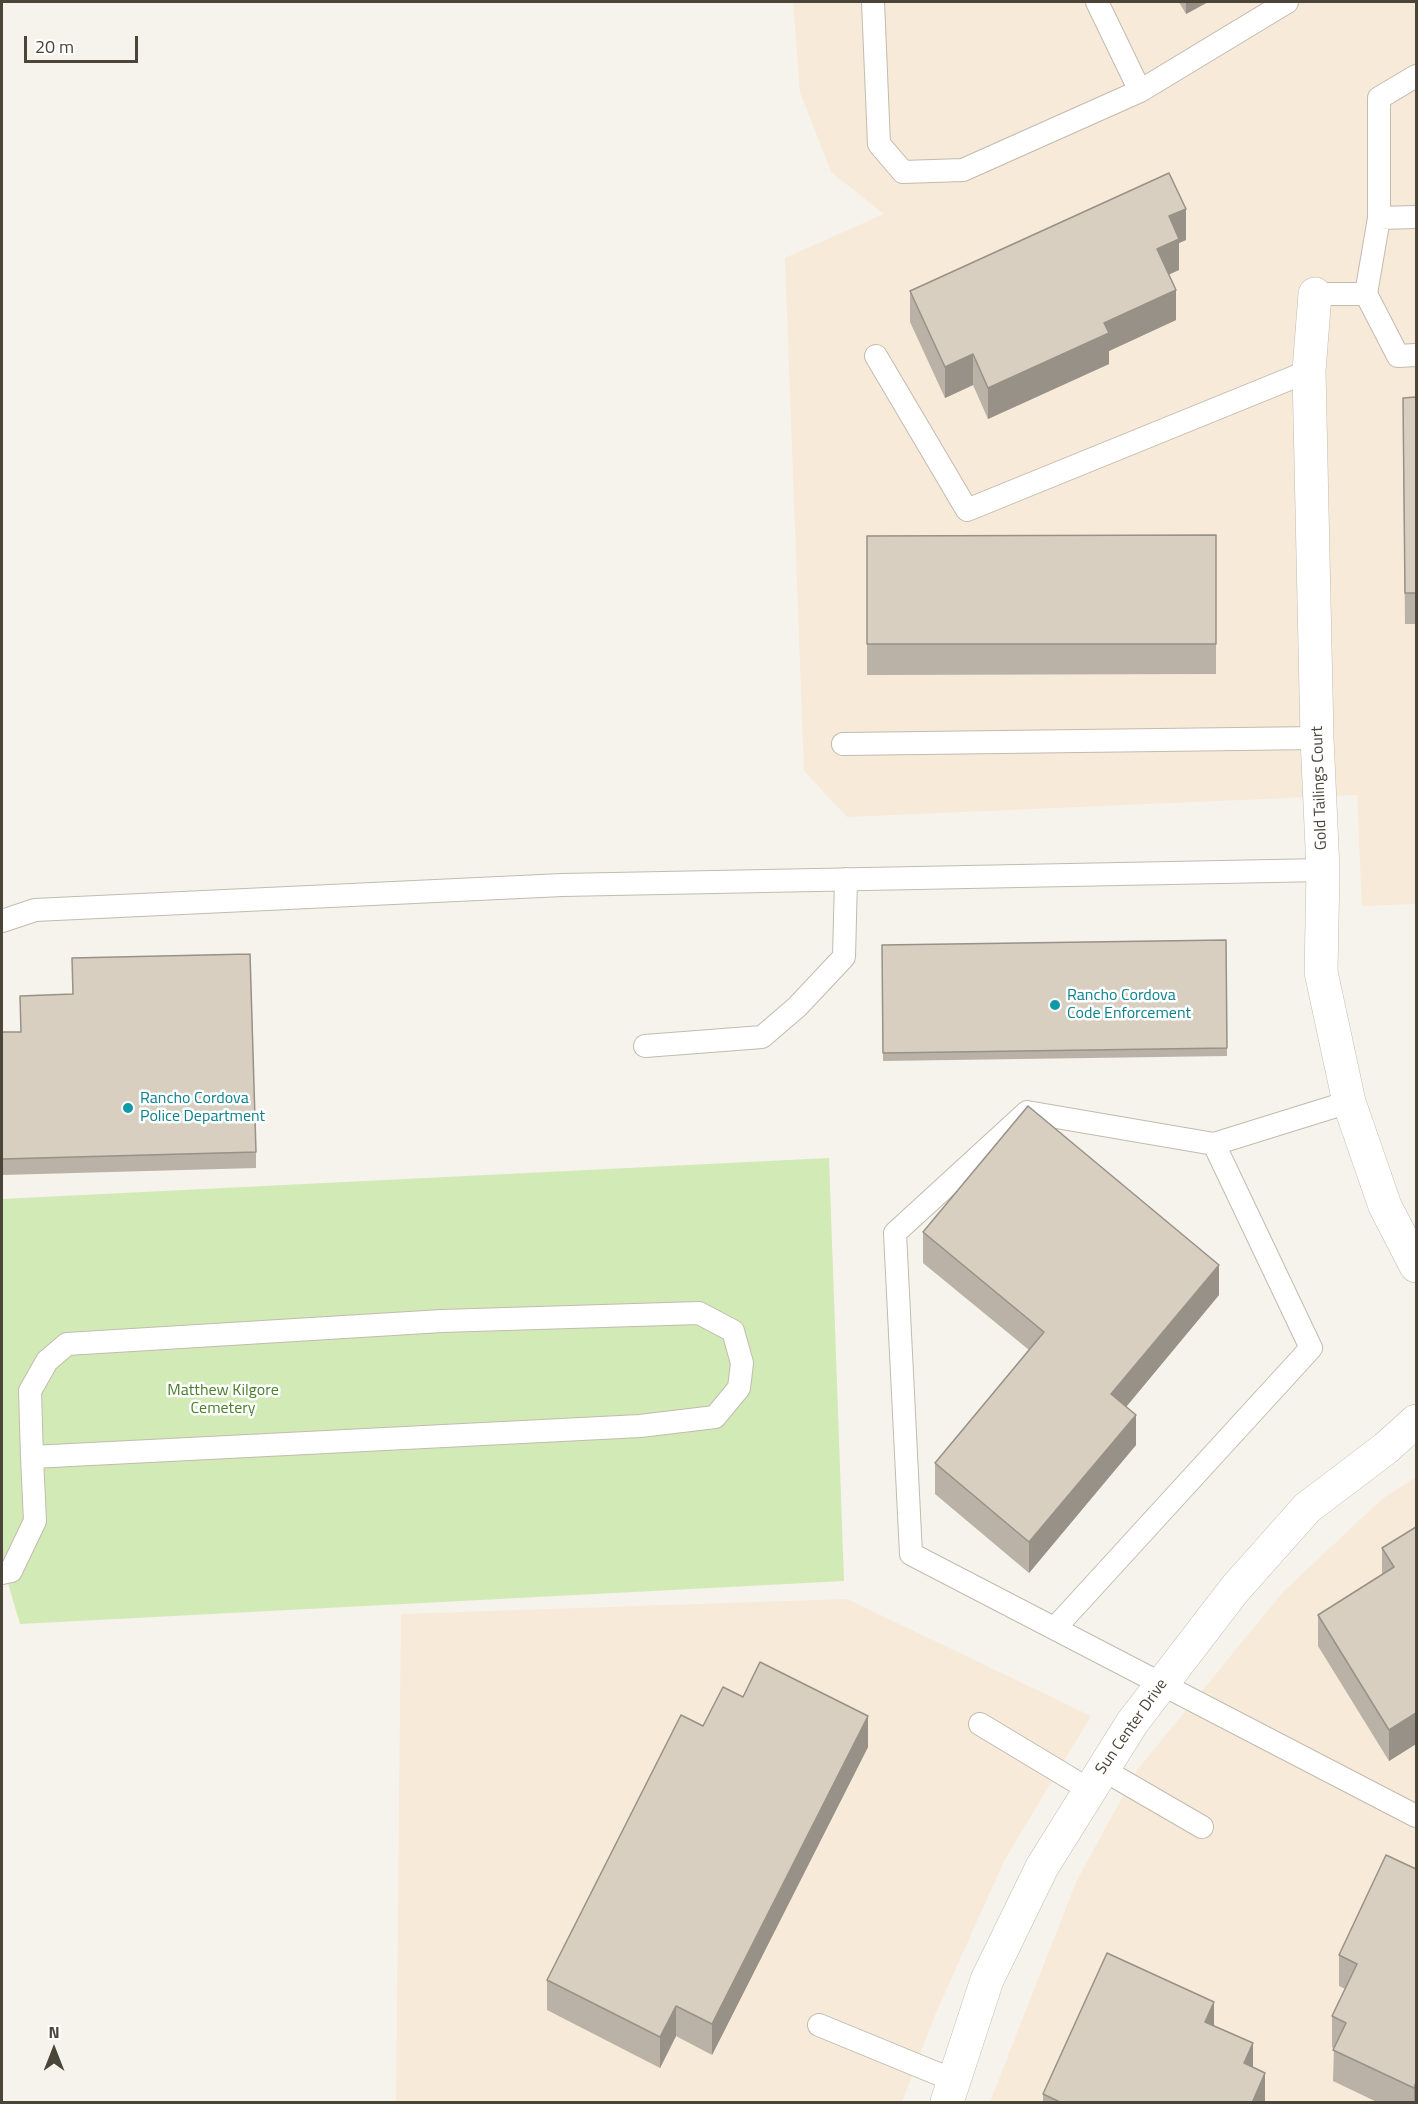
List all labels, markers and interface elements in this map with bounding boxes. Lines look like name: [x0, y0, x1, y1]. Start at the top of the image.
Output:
scale bar: [27, 24, 141, 62]
text: 20 m: [35, 33, 74, 60]
street label: Gold Tailings Court: [1308, 726, 1332, 850]
place label: Rancho Cordova Code Enforcement: [1067, 986, 1191, 1024]
marker: Rancho Cordova Code Enforcement: [1048, 998, 1062, 1012]
place label: Rancho Cordova Police Department: [140, 1089, 265, 1127]
marker: Rancho Cordova Police Department: [121, 1101, 135, 1115]
park label: Matthew Kilgore Cemetery: [167, 1381, 279, 1419]
street label: Sun Center Drive: [1092, 1676, 1172, 1778]
north arrow: [24, 2020, 84, 2080]
text: N: [48, 2020, 60, 2044]

